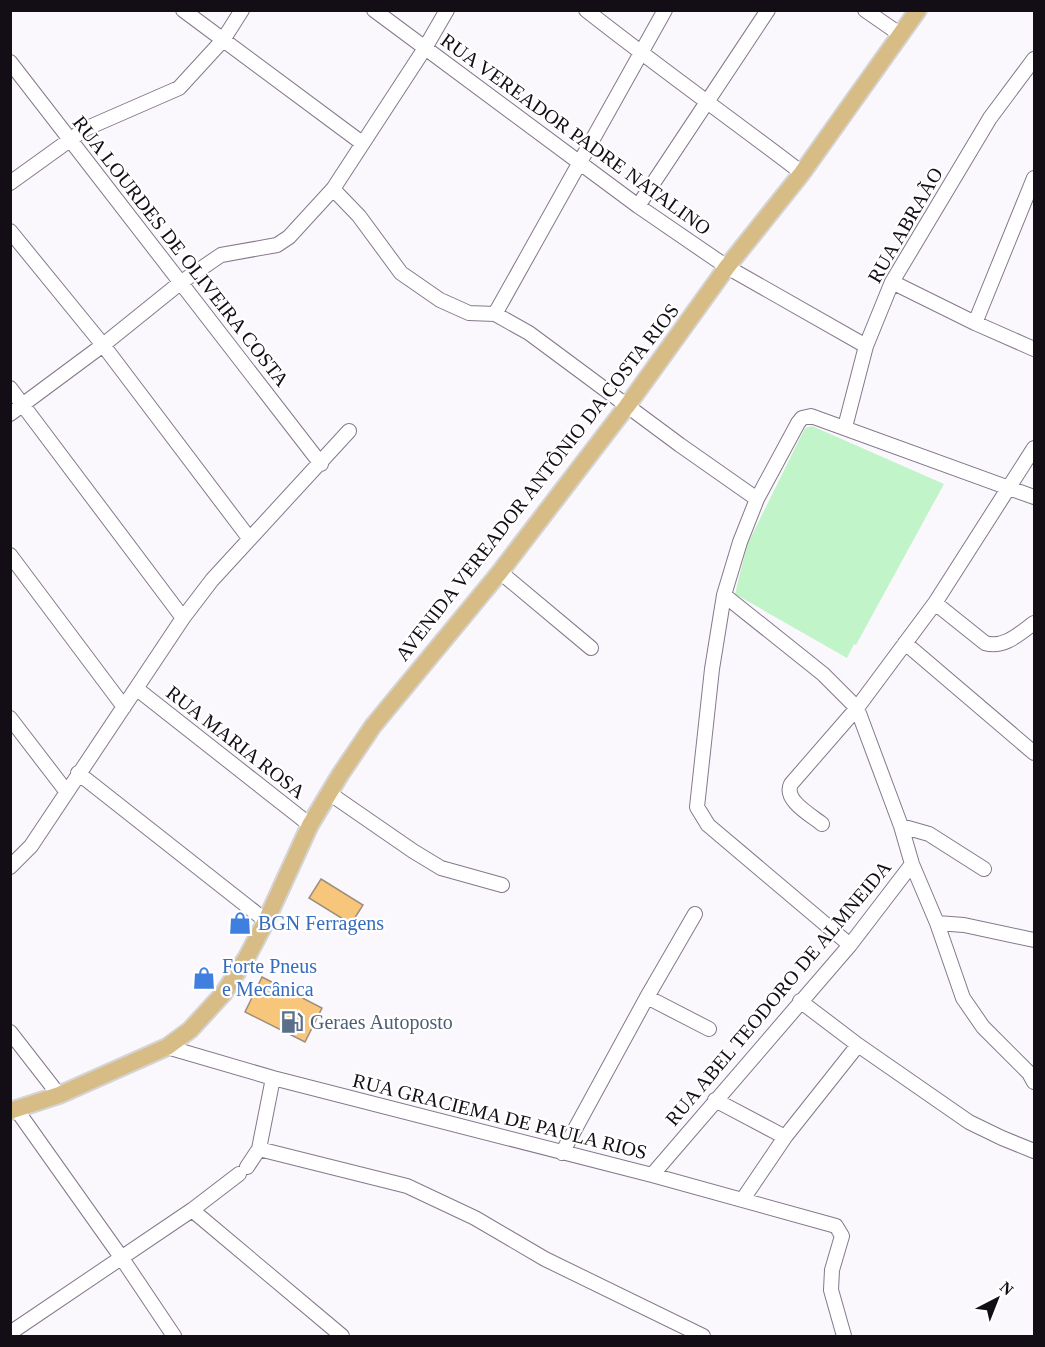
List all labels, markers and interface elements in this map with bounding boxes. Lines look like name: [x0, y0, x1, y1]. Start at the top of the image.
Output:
street label: RUA VEREADOR PADRE NATALINO: [437, 29, 715, 239]
street label: RUA LOURDES DE OLIVEIRA COSTA: [69, 111, 294, 391]
street label: RUA ABRAÃO: [862, 163, 947, 287]
street label: AVENIDA VEREADOR ANTÔNIO DA COSTA RIOS: [390, 298, 683, 665]
street label: RUA MARIA ROSA: [162, 681, 310, 803]
street label: RUA ABEL TEODORO DE ALMNEIDA: [661, 856, 896, 1130]
shop icon: BGN Ferragens: [227, 910, 253, 936]
place label: BGN Ferragens: [258, 912, 384, 935]
place label: Forte Pneus e Mecânica: [222, 955, 317, 1000]
shop icon: Forte Pneus e Mecânica: [191, 965, 217, 991]
fuel station icon: Geraes Autoposto: [279, 1009, 305, 1035]
place label: Geraes Autoposto: [310, 1011, 453, 1034]
street label: RUA GRACIEMA DE PAULA RIOS: [351, 1069, 649, 1163]
north arrow: [967, 1269, 1027, 1329]
text: N: [997, 1278, 1017, 1299]

